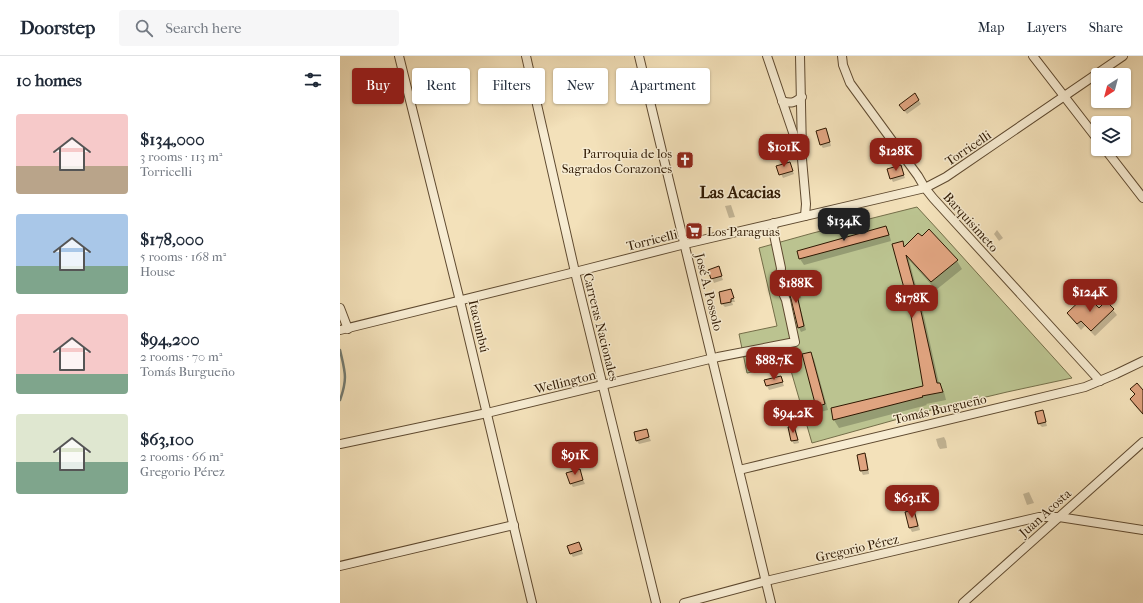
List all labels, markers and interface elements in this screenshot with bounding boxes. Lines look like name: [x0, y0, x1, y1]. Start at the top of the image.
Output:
search box: [119, 10, 399, 46]
text: Doorstep: [20, 17, 95, 39]
icon: search: [133, 17, 155, 39]
text: Search here: [165, 19, 241, 37]
text: Map: [978, 19, 1005, 36]
text: Layers: [1027, 19, 1067, 36]
text: Share: [1089, 19, 1123, 36]
chip: Buy: [352, 68, 404, 104]
chip: Rent: [412, 68, 470, 104]
chip: Filters: [478, 68, 545, 104]
chip: New: [553, 68, 608, 104]
chip: Apartment: [616, 68, 710, 104]
north arrow: [1091, 68, 1131, 108]
map controls: [1091, 68, 1131, 156]
icon: filters: [302, 69, 324, 91]
text: 10 homes: [16, 70, 82, 90]
button: layers: [1091, 116, 1131, 156]
street label: Torricelli: [942, 127, 994, 169]
text: $134,000: [140, 129, 205, 149]
icon: home: [48, 130, 96, 178]
pin: $101K: [756, 134, 812, 168]
pin: $128K: [868, 138, 924, 172]
text: $101K: [768, 139, 800, 154]
text: $128K: [879, 143, 913, 158]
place label: Parroquia de los Sagrados Corazones: [562, 146, 672, 176]
text: 3 rooms · 113 m²: [140, 149, 222, 164]
church icon: Parroquia de los Sagrados Corazones: [675, 150, 695, 170]
text: Torricelli: [140, 164, 192, 179]
district label: Las Acacias: [699, 182, 781, 202]
street label: Barquisimeto: [940, 189, 1002, 255]
pin: $134K: [816, 208, 872, 242]
text: $134K: [827, 213, 861, 228]
supermarket icon: Los Paraguas: [684, 221, 704, 241]
place label: Los Paraguas: [707, 224, 780, 239]
street label: Torricelli: [625, 226, 679, 254]
text: $178,000: [140, 229, 204, 249]
icon: home: [48, 230, 96, 278]
text: 5 rooms · 168 m²: [140, 249, 226, 264]
street label: José A. Possolo: [692, 251, 726, 333]
text: House: [140, 264, 175, 279]
pin: $188K: [768, 270, 824, 304]
street label: Carreras Nacionales: [580, 271, 622, 383]
text: $188K: [779, 275, 813, 290]
pin: $124K: [1062, 279, 1118, 313]
text: $124K: [1072, 284, 1108, 299]
pin: $178K: [884, 285, 940, 319]
text: $178K: [895, 290, 929, 305]
street label: Itacumbú: [466, 298, 492, 354]
text: $94,200: [140, 329, 200, 349]
icon: home: [48, 330, 96, 378]
pin: $88.7K: [741, 347, 807, 381]
text: 2 rooms · 70 m²: [140, 349, 223, 364]
text: $88.7K: [755, 352, 793, 367]
text: Tomás Burgueño: [140, 364, 235, 379]
street label: Wellington: [532, 367, 598, 397]
street label: Tomás Burgueño: [892, 391, 988, 427]
pin: $94.2K: [760, 400, 826, 434]
text: $94.2K: [773, 405, 813, 420]
text: $63,100: [140, 429, 194, 449]
icon: home: [48, 430, 96, 478]
pin: $91K: [551, 442, 599, 476]
text: $91K: [561, 447, 589, 462]
text: 2 rooms · 66 m²: [140, 449, 223, 464]
text: Gregorio Pérez: [140, 464, 225, 479]
pin: $63.1K: [879, 485, 945, 519]
street label: Juan Acosta: [1015, 485, 1075, 541]
text: $63.1K: [894, 490, 930, 505]
street label: Gregorio Pérez: [814, 531, 900, 565]

